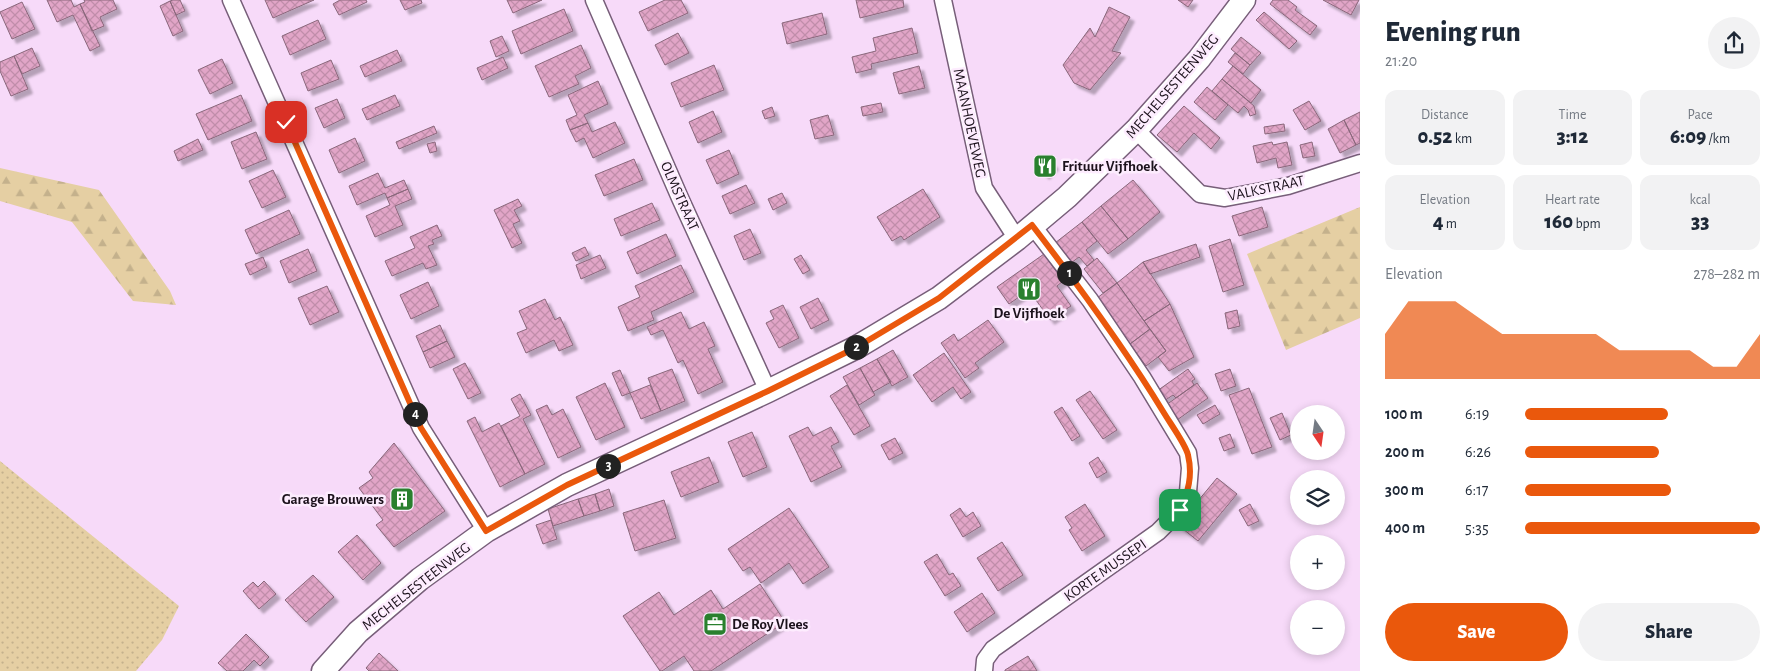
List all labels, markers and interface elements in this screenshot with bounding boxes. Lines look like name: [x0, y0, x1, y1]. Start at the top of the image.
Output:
button: share: [1708, 17, 1760, 69]
text: Evening run: [1385, 19, 1521, 47]
street label: MECHELSESTEENWEG: [1123, 31, 1222, 141]
text: 21:20: [1385, 53, 1417, 69]
street label: MAANHOEVEWEG: [951, 67, 988, 179]
pin: [265, 101, 307, 143]
icon: check: [272, 108, 300, 136]
text: Distance: [1421, 108, 1469, 122]
text: Time: [1559, 108, 1586, 122]
text: Pace: [1688, 108, 1713, 122]
text: 0.52: [1417, 126, 1452, 147]
text: 3:12: [1557, 126, 1588, 147]
text: 6:09: [1670, 126, 1706, 147]
text: km: [1452, 132, 1472, 146]
text: /km: [1706, 132, 1730, 146]
restaurant icon: Frituur Vijfhoek: [1032, 153, 1058, 179]
street label: OLMSTRAAT: [658, 159, 702, 234]
place label: Frituur Vijfhoek: [1062, 159, 1158, 174]
street label: VALKSTRAAT: [1227, 173, 1306, 204]
text: Elevation: [1420, 193, 1470, 207]
text: Heart rate: [1545, 193, 1600, 207]
text: kcal: [1689, 193, 1711, 207]
text: 4: [1433, 211, 1443, 232]
text: 160: [1544, 211, 1573, 232]
text: 33: [1691, 211, 1709, 232]
text: m: [1443, 217, 1457, 231]
text: bpm: [1573, 217, 1601, 231]
pin: 1: [1056, 260, 1082, 286]
text: 1: [1067, 266, 1072, 280]
text: Elevation: [1385, 266, 1443, 282]
text: 278–282 m: [1693, 266, 1760, 282]
restaurant icon: De Vijfhoek: [1016, 276, 1042, 302]
place label: De Vijfhoek: [993, 306, 1065, 321]
pin: 2: [844, 334, 868, 360]
text: 2: [853, 340, 860, 354]
pin: 4: [402, 402, 428, 426]
north arrow: [1290, 405, 1345, 460]
map controls: [1290, 405, 1345, 655]
text: 100 m: [1385, 406, 1423, 422]
text: 6:19: [1465, 406, 1489, 422]
text: 4: [412, 407, 419, 421]
text: 200 m: [1385, 444, 1425, 460]
text: 6:26: [1465, 444, 1491, 460]
pin: 3: [596, 454, 620, 478]
text: 3: [605, 459, 612, 473]
button: layers: [1290, 470, 1345, 525]
text: 300 m: [1385, 482, 1424, 498]
text: 6:17: [1465, 482, 1488, 498]
building icon: Garage Brouwers: [389, 486, 415, 512]
pin: [1159, 489, 1201, 531]
place label: Garage Brouwers: [282, 492, 384, 507]
icon: arrive: [1166, 496, 1194, 524]
text: 400 m: [1385, 520, 1425, 536]
text: 5:35: [1465, 520, 1489, 536]
button: +: [1290, 535, 1345, 590]
street label: KORTE MUSSEPI: [1061, 537, 1149, 604]
street label: MECHELSESTEENWEG: [359, 540, 473, 633]
button: −: [1290, 600, 1345, 655]
button: Save: [1385, 603, 1568, 661]
button: Share: [1578, 603, 1760, 661]
office icon: De Roy Vlees: [702, 611, 728, 637]
place label: De Roy Vlees: [732, 617, 809, 632]

